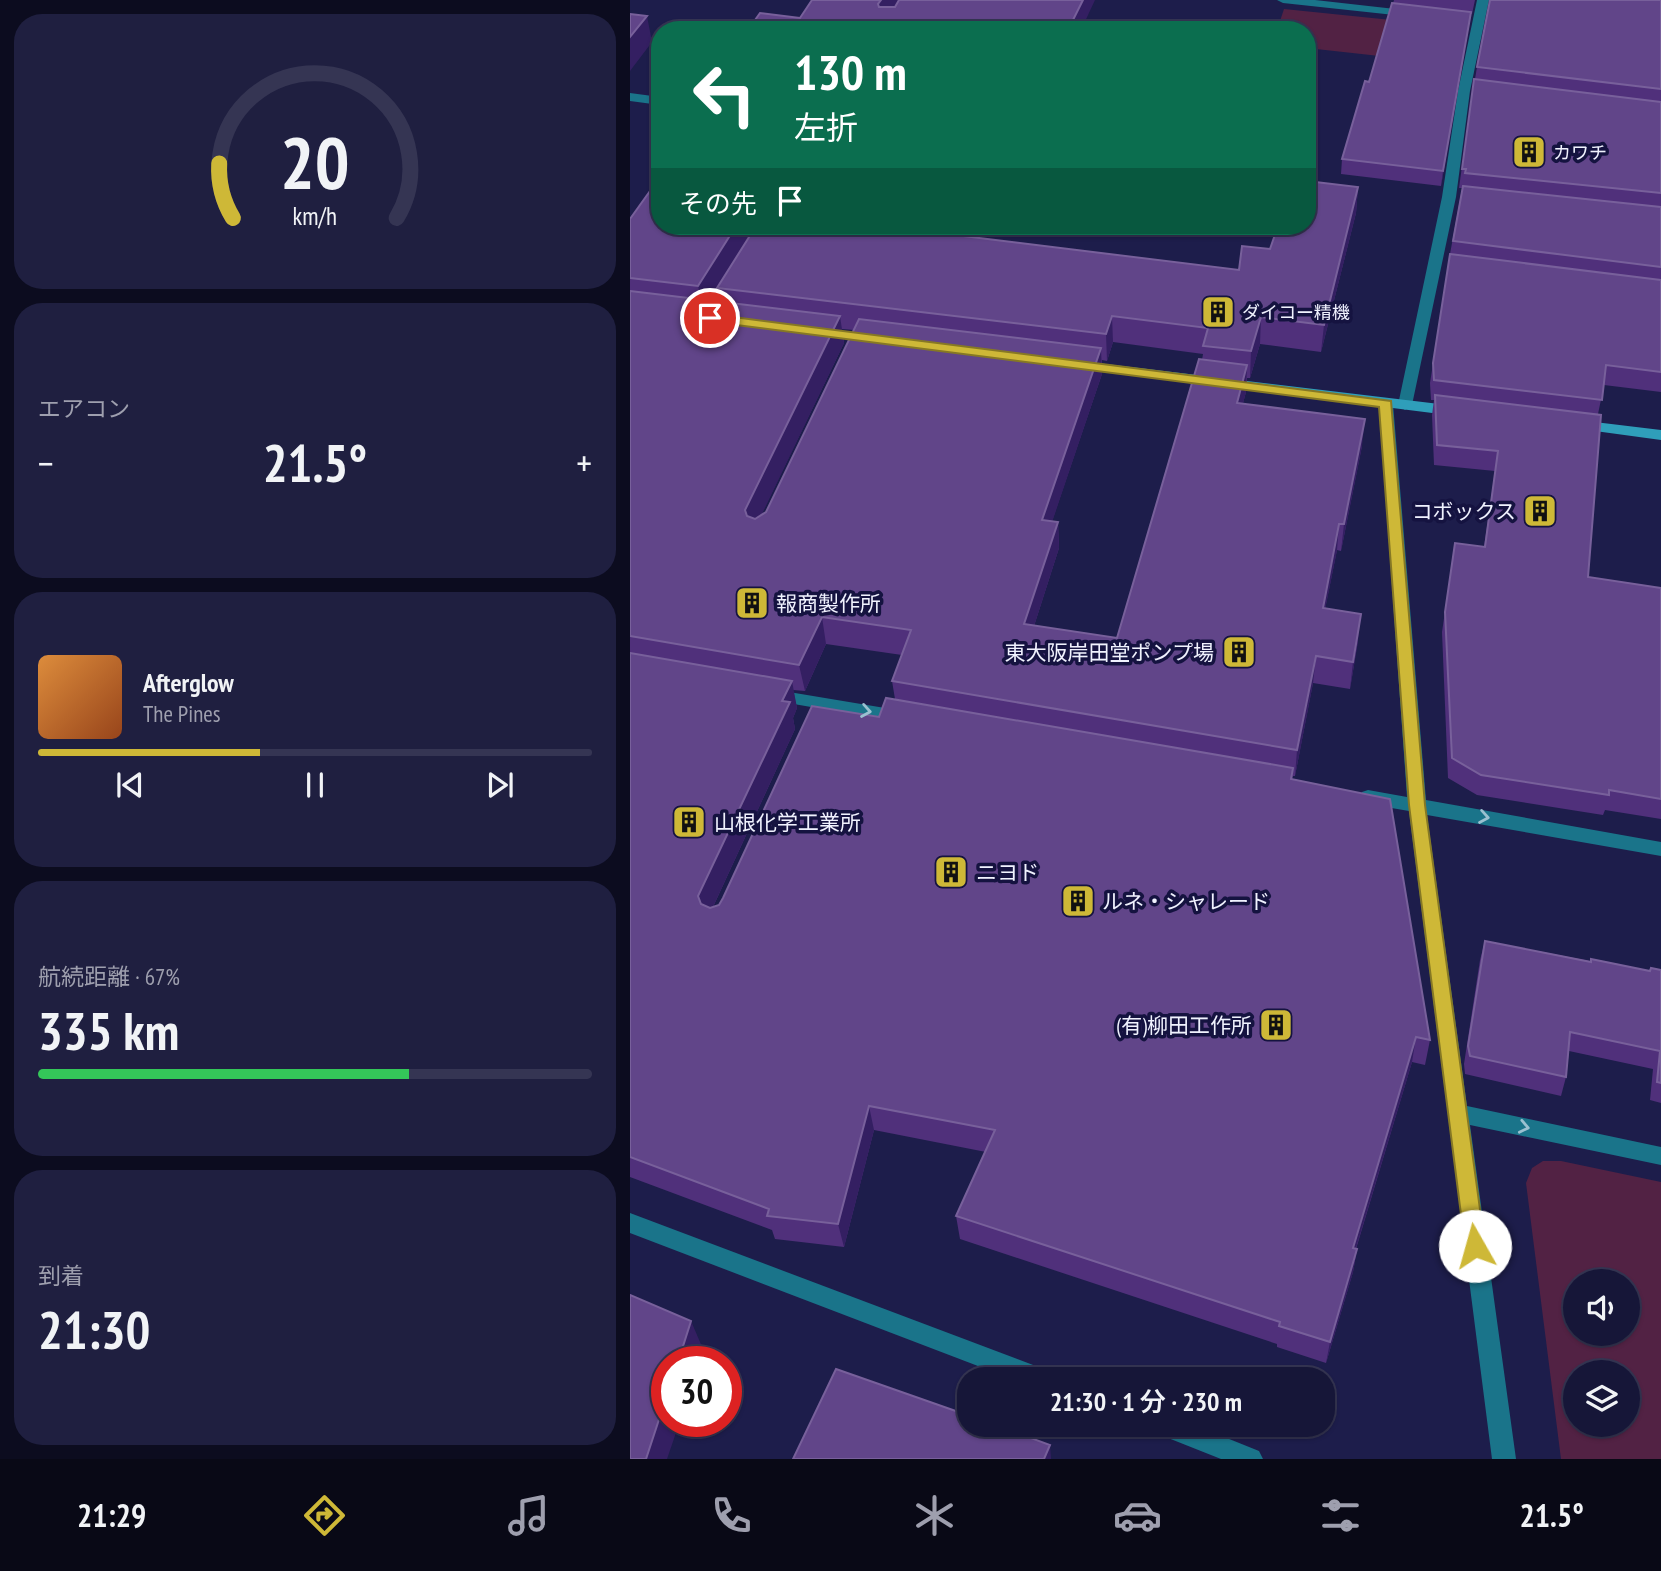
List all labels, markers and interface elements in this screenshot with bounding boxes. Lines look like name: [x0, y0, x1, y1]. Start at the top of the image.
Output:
text: 130 m: [794, 40, 907, 104]
icon: left: [679, 49, 770, 140]
text: 左折: [794, 106, 858, 148]
text: 20: [280, 114, 350, 208]
building icon: カワチ: [1510, 133, 1548, 171]
place label: カワチ: [1553, 141, 1607, 164]
icon: arrive: [771, 182, 809, 220]
text: その先: [679, 187, 757, 220]
text: km/h: [293, 199, 337, 231]
pin: [680, 288, 740, 348]
building icon: ダイコー精機: [1199, 293, 1237, 331]
icon: arrive: [691, 299, 729, 337]
place label: ダイコー精機: [1242, 301, 1350, 324]
text: エアコン: [38, 394, 130, 423]
text: 21.5°: [263, 429, 367, 496]
text: −: [38, 438, 54, 487]
text: +: [576, 438, 592, 487]
building icon: コボックス: [1521, 492, 1559, 530]
place label: コボックス: [1412, 498, 1516, 525]
building icon: 報商製作所: [733, 584, 771, 622]
place label: 報商製作所: [776, 590, 881, 617]
building icon: 東大阪岸田堂ポンプ場: [1220, 633, 1258, 671]
place label: 東大阪岸田堂ポンプ場: [1005, 639, 1214, 666]
text: Afterglow: [143, 666, 234, 699]
text: The Pines: [143, 699, 221, 728]
one-way arrow: [860, 703, 872, 718]
icon: previous: [111, 766, 149, 804]
icon: pause: [296, 766, 334, 804]
icon: next: [481, 766, 519, 804]
building icon: 山根化学工業所: [670, 803, 708, 841]
place label: 山根化学工業所: [714, 809, 861, 836]
one-way arrow: [1478, 809, 1490, 824]
building icon: ニヨド: [932, 853, 970, 891]
place label: ニヨド: [976, 859, 1039, 886]
building icon: ルネ・シャレード: [1059, 882, 1097, 920]
place label: ルネ・シャレード: [1102, 888, 1270, 915]
text: 航続距離 · 67%: [38, 962, 180, 991]
text: 335 km: [38, 997, 179, 1064]
building icon: (有)柳田工作所: [1257, 1006, 1295, 1044]
place label: (有)柳田工作所: [1116, 1012, 1252, 1039]
one-way arrow: [1518, 1119, 1530, 1134]
position arrow: [1438, 1209, 1512, 1283]
text: 到着: [38, 1261, 84, 1290]
map controls: [1563, 1269, 1640, 1437]
button: sound: [1563, 1269, 1640, 1346]
text: 21:30: [38, 1296, 150, 1363]
speed limit sign: 30: [651, 1346, 742, 1437]
button: layers: [1563, 1360, 1640, 1437]
text: 21:30 · 1 分 · 230 m: [1050, 1385, 1242, 1418]
icon: directions: [300, 1491, 349, 1540]
icon: music: [504, 1491, 553, 1540]
icon: phone: [707, 1491, 756, 1540]
icon: climate: [910, 1491, 959, 1540]
icon: car: [1113, 1491, 1162, 1540]
icon: filters: [1316, 1491, 1365, 1540]
text: 21:29: [77, 1494, 146, 1536]
text: 21.5°: [1520, 1494, 1584, 1536]

